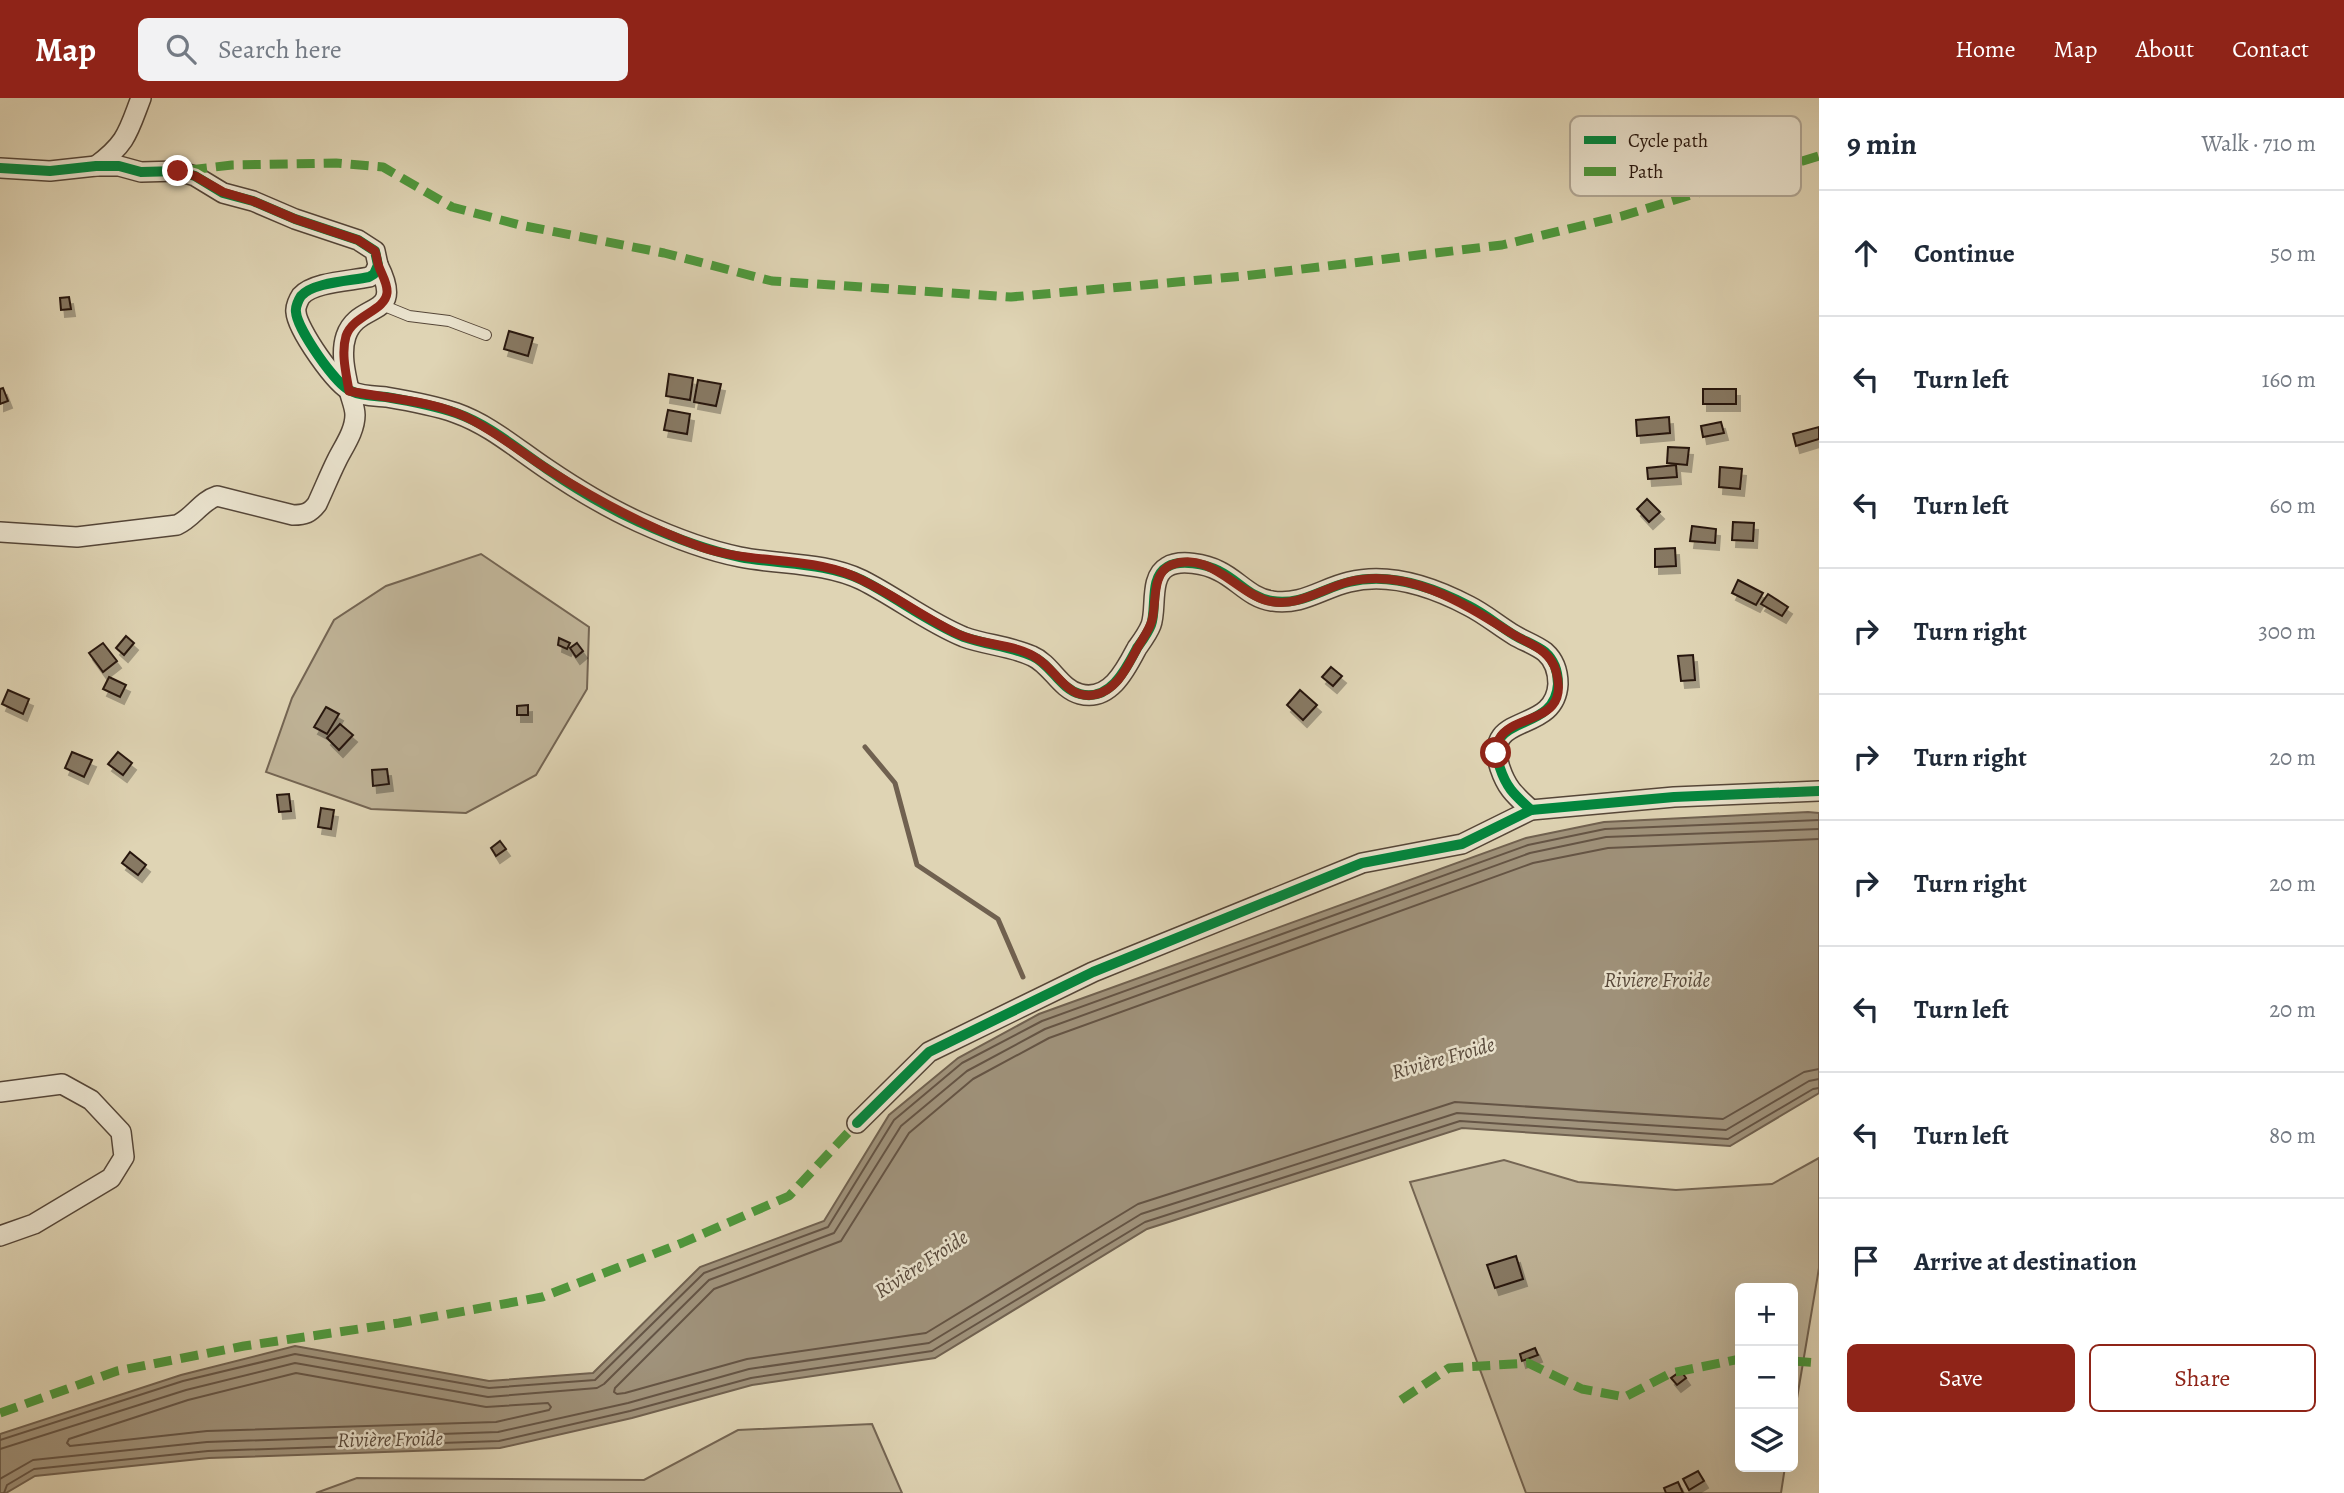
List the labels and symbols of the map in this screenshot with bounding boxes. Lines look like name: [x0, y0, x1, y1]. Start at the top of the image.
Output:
legend: [1570, 116, 1801, 196]
text: Cycle path: [1628, 128, 1708, 154]
route end: [162, 155, 193, 186]
text: Path: [1628, 159, 1663, 185]
route start: [1480, 737, 1511, 768]
water label: Riviere Froide: [1604, 966, 1710, 994]
water label: Rivière Froide: [1388, 1030, 1498, 1086]
water label: Rivière Froide: [869, 1223, 973, 1305]
water label: Rivière Froide: [337, 1424, 444, 1454]

